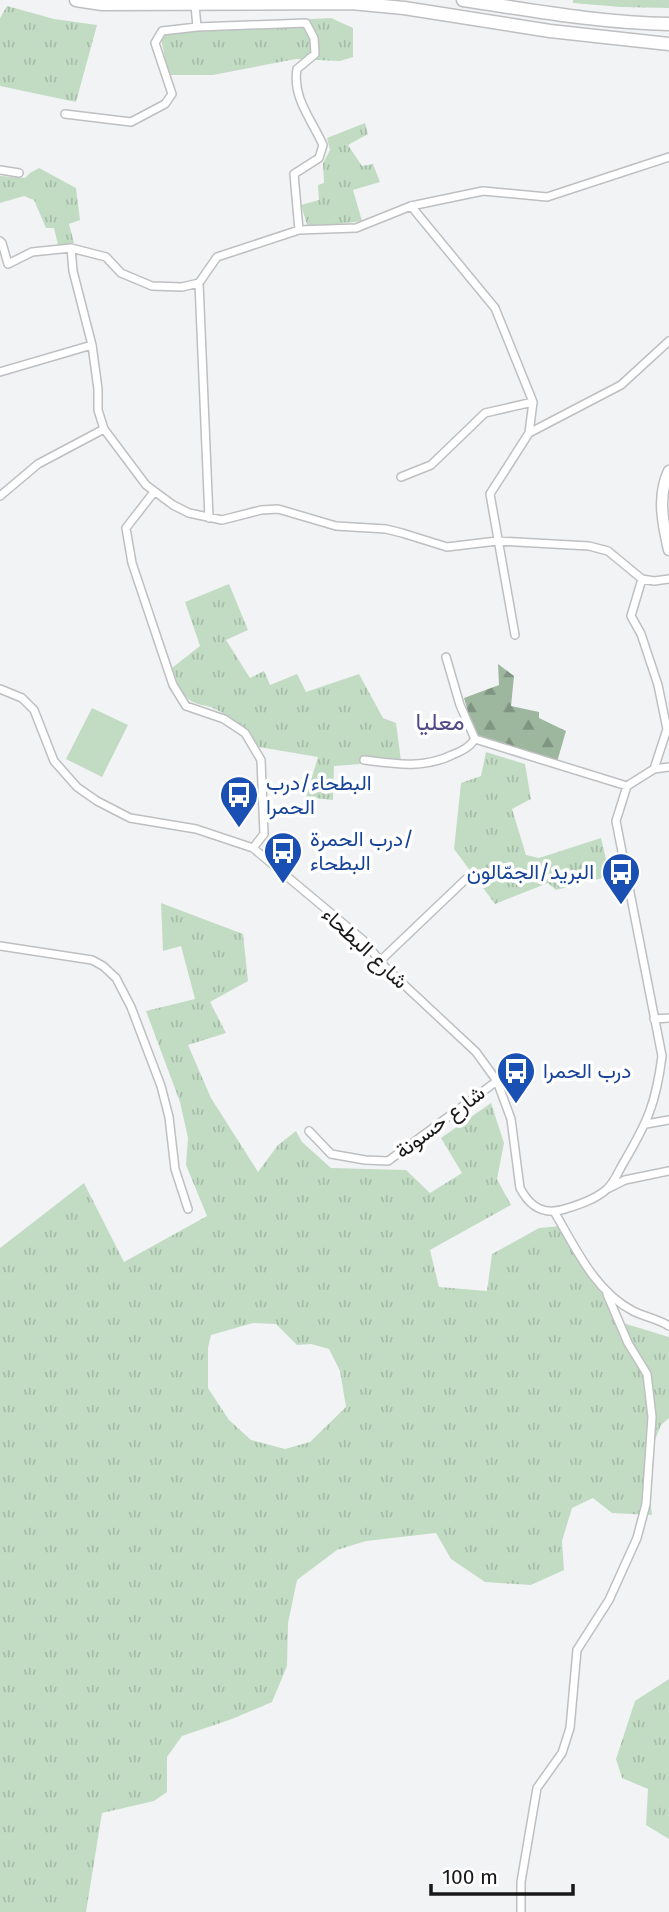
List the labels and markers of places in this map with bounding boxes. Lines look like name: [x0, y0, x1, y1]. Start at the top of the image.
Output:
place label: البطحاء/درب الحمرا: [266, 770, 372, 820]
bus stop icon: البطحاء/درب الحمرا: [218, 774, 260, 829]
place label: درب الحمرة/ البطحاء: [310, 826, 414, 876]
bus stop icon: درب الحمرة/ البطحاء: [262, 830, 304, 885]
bus stop icon: البريد/الجمّالون: [600, 851, 642, 906]
place label: البريد/الجمّالون: [467, 859, 594, 885]
bus stop icon: درب الحمرا: [495, 1050, 537, 1105]
place label: درب الحمرا: [543, 1058, 631, 1084]

